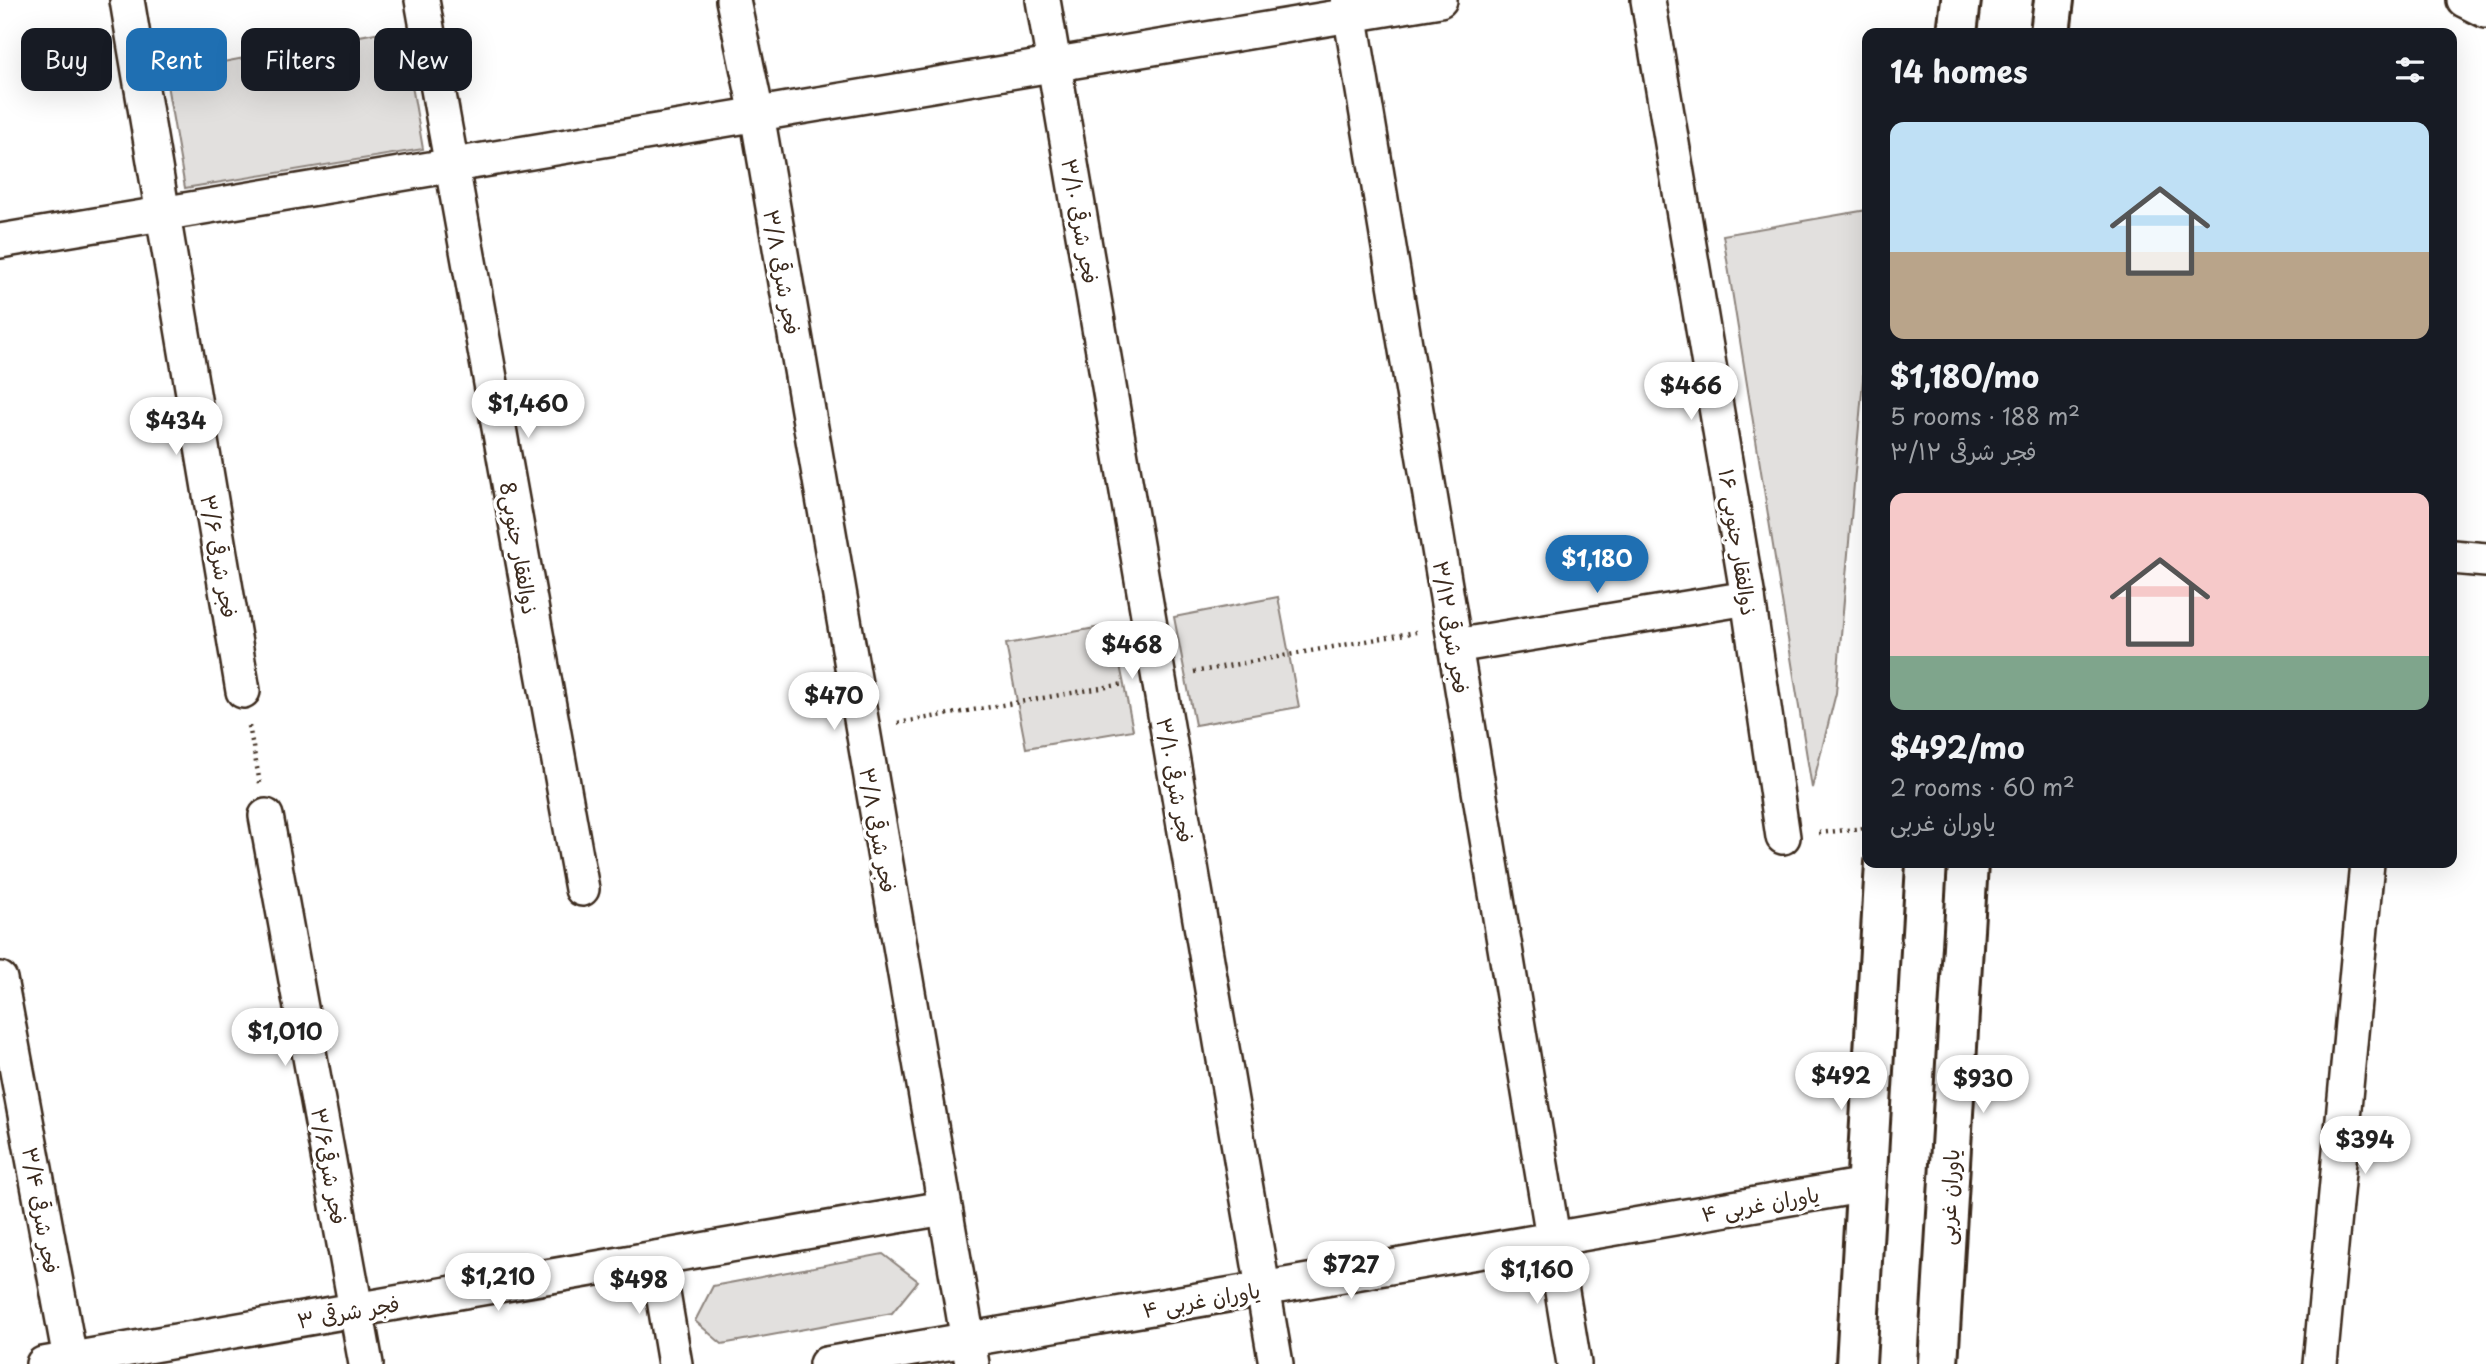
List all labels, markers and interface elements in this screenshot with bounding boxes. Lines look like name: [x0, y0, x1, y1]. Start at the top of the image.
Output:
chip: Buy: [21, 28, 112, 91]
chip: Rent: [126, 28, 227, 91]
chip: Filters: [241, 28, 360, 91]
chip: New: [374, 28, 472, 91]
text: 14 homes: [1890, 48, 2028, 93]
icon: filters: [2391, 51, 2429, 89]
street label: ۳/۱۰ فجر شرقی: [1054, 156, 1108, 286]
icon: home: [2097, 168, 2223, 294]
street label: ۳/۸ فجر شرقی: [756, 207, 810, 337]
text: $1,180/mo: [1890, 353, 2039, 398]
pin: $466: [1650, 362, 1732, 422]
text: $466: [1660, 367, 1722, 402]
pin: $1,460: [471, 380, 585, 440]
text: $1,460: [488, 385, 568, 420]
pin: $434: [135, 398, 217, 457]
text: 5 rooms · 188 m²: [1890, 398, 2080, 433]
text: $434: [146, 402, 206, 437]
text: ۳/۱۲ فجر شرقی: [1890, 433, 2037, 468]
street label: ۱۶ ذوالفقار جنوبی: [1712, 466, 1766, 618]
street label: 8ذوالفقار جنوبی: [493, 479, 547, 617]
street label: ۳/۶ فجر شرقی: [193, 492, 247, 620]
pin: $1,180: [1540, 536, 1654, 595]
icon: home: [2097, 539, 2223, 665]
text: $1,180: [1561, 540, 1633, 575]
street label: ۳/۱۲ فجر شرقی: [1426, 558, 1478, 696]
pin: $468: [1091, 622, 1173, 681]
text: $468: [1101, 626, 1163, 661]
pin: $470: [793, 672, 875, 732]
text: $470: [804, 677, 864, 712]
street label: ۳/۱۰ فجر شرقی: [1149, 715, 1203, 845]
text: $492/mo: [1890, 724, 2025, 769]
street label: ۳/۸ فجر شرقی: [852, 765, 906, 895]
text: 2 rooms · 60 m²: [1890, 769, 2075, 804]
text: یاوران غربی: [1890, 804, 1996, 839]
pin: $1,010: [228, 1009, 342, 1068]
text: $1,010: [247, 1013, 323, 1048]
pin: $492: [1800, 1052, 1882, 1112]
pin: $930: [1942, 1056, 2024, 1115]
text: $492: [1811, 1057, 1871, 1092]
text: $930: [1953, 1060, 2013, 1095]
street label: فجر شرقی۳/۶: [304, 1105, 356, 1227]
pin: $394: [2324, 1116, 2406, 1176]
text: $394: [2336, 1121, 2394, 1156]
street label: ۳/۴ فجر شرقی: [15, 1144, 69, 1276]
street label: یاوران غربی: [1929, 1148, 1967, 1246]
street label: ۴ یاوران غربی: [1699, 1177, 1821, 1229]
pin: $727: [1310, 1242, 1392, 1301]
text: $727: [1323, 1246, 1379, 1281]
pin: $1,160: [1480, 1246, 1594, 1306]
text: $1,160: [1501, 1251, 1573, 1286]
pin: $1,210: [441, 1254, 555, 1313]
pin: $498: [598, 1256, 680, 1316]
text: $1,210: [461, 1258, 535, 1293]
text: $498: [610, 1261, 668, 1296]
street label: ۴ یاوران غربی: [1140, 1273, 1262, 1325]
street label: ۳ فجر شرقی: [294, 1286, 402, 1336]

